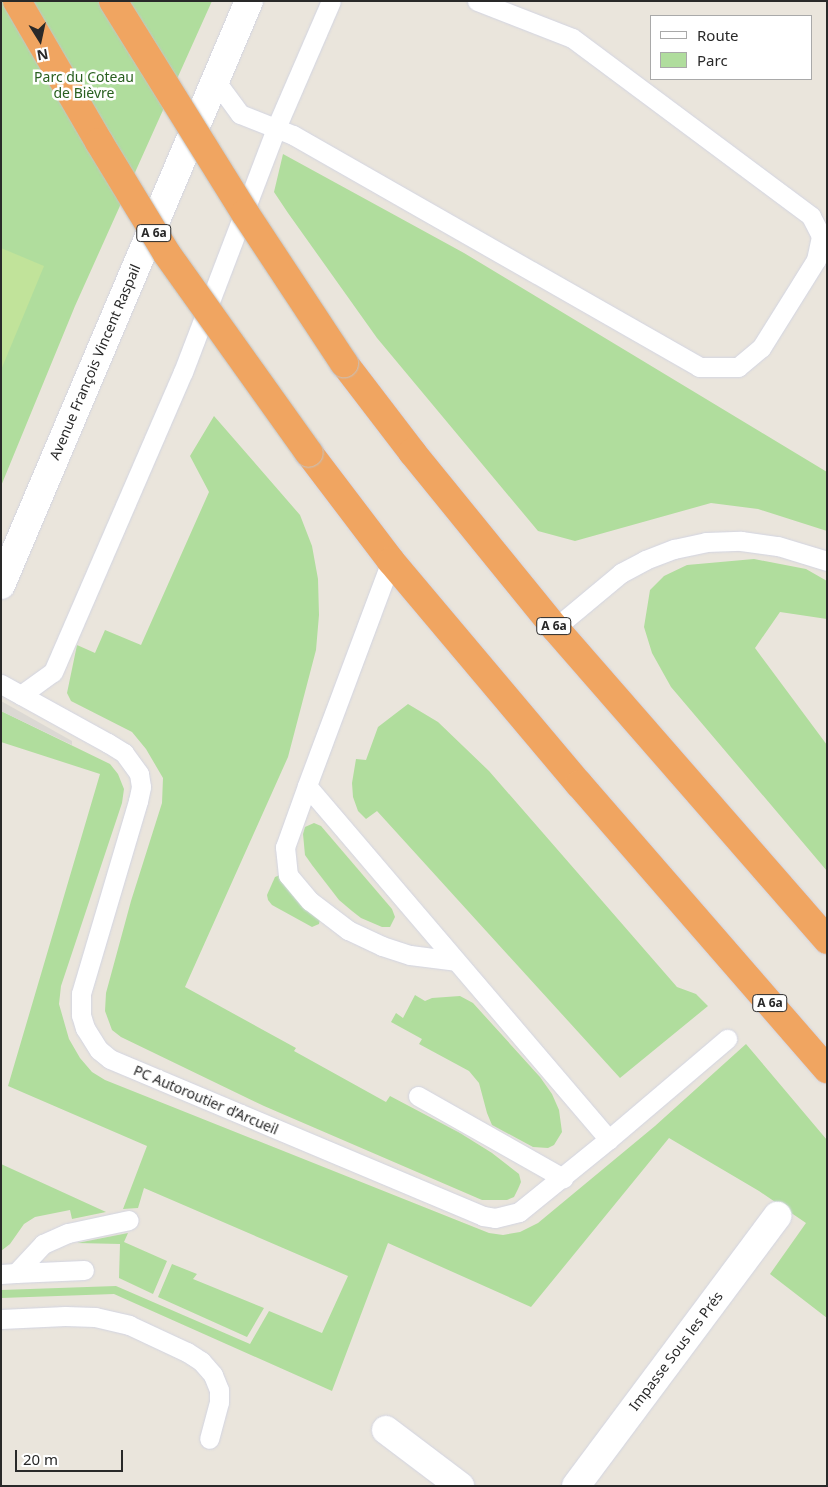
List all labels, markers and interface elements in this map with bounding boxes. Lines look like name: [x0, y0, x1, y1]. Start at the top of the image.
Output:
north arrow: [15, 15, 65, 65]
legend: [650, 15, 813, 80]
text: Route: [697, 25, 739, 45]
text: N: [35, 45, 50, 66]
text: Parc: [697, 50, 728, 70]
park label: Parc du Coteau de Bièvre: [34, 69, 134, 102]
road number: A 6a: [135, 224, 173, 242]
street label: Avenue François Vincent Raspail: [46, 262, 144, 462]
road number: A 6a: [535, 616, 573, 636]
road number: A 6a: [751, 994, 789, 1012]
street label: PC Autoroutier d’Arcueil: [131, 1062, 281, 1138]
street label: Impasse Sous les Prés: [626, 1288, 726, 1414]
scale bar: [18, 1440, 125, 1472]
text: 20 m: [23, 1449, 58, 1469]

